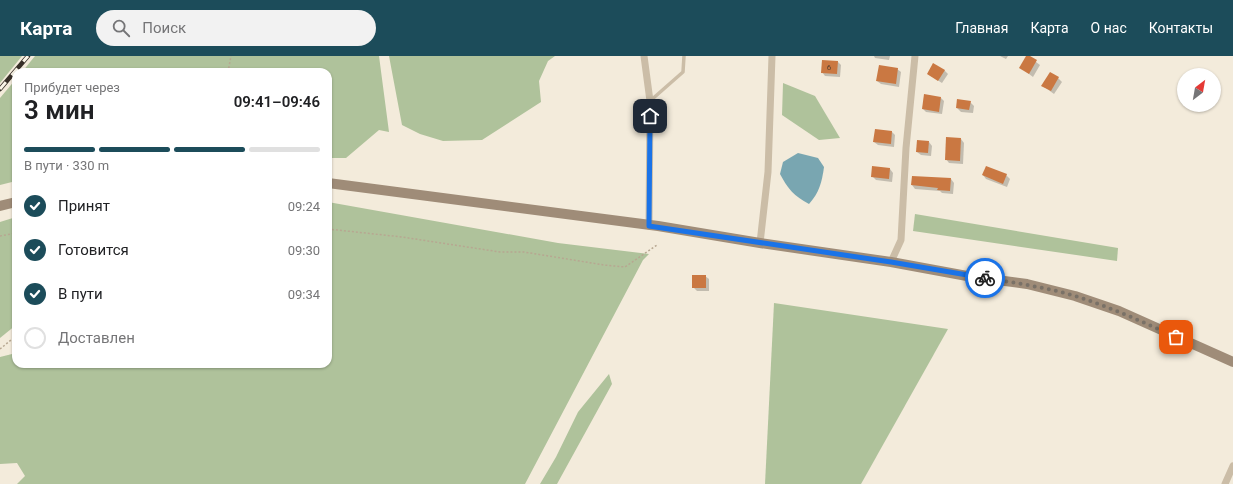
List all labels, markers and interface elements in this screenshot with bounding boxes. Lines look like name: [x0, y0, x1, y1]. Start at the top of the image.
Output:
search box: [96, 10, 376, 46]
text: Карта: [20, 17, 72, 40]
icon: search: [110, 17, 132, 39]
text: Поиск: [142, 19, 186, 37]
text: Главная: [955, 20, 1008, 36]
text: Карта: [1030, 20, 1069, 36]
text: О нас: [1091, 20, 1127, 36]
text: Контакты: [1149, 20, 1213, 36]
house number: 6: [827, 63, 832, 72]
north arrow: [1177, 68, 1221, 112]
map controls: [1177, 68, 1221, 112]
text: Прибудет через: [24, 80, 120, 95]
text: 09:41–09:46: [234, 93, 320, 111]
text: 3 мин: [24, 95, 95, 125]
pin: [633, 99, 667, 133]
icon: home: [639, 105, 661, 127]
text: В пути · 330 m: [24, 158, 109, 173]
icon: check: [24, 195, 46, 217]
text: Принят: [58, 197, 110, 215]
text: 09:24: [288, 199, 320, 214]
icon: check: [24, 239, 46, 261]
text: Готовится: [58, 241, 129, 259]
text: 09:30: [288, 243, 320, 258]
courier: [965, 258, 1005, 298]
icon: bike: [974, 267, 996, 289]
icon: check: [24, 283, 46, 305]
text: В пути: [58, 285, 103, 303]
text: 09:34: [288, 287, 320, 302]
pin: [1159, 320, 1193, 354]
icon: bag: [1165, 326, 1187, 348]
text: Доставлен: [58, 329, 135, 347]

